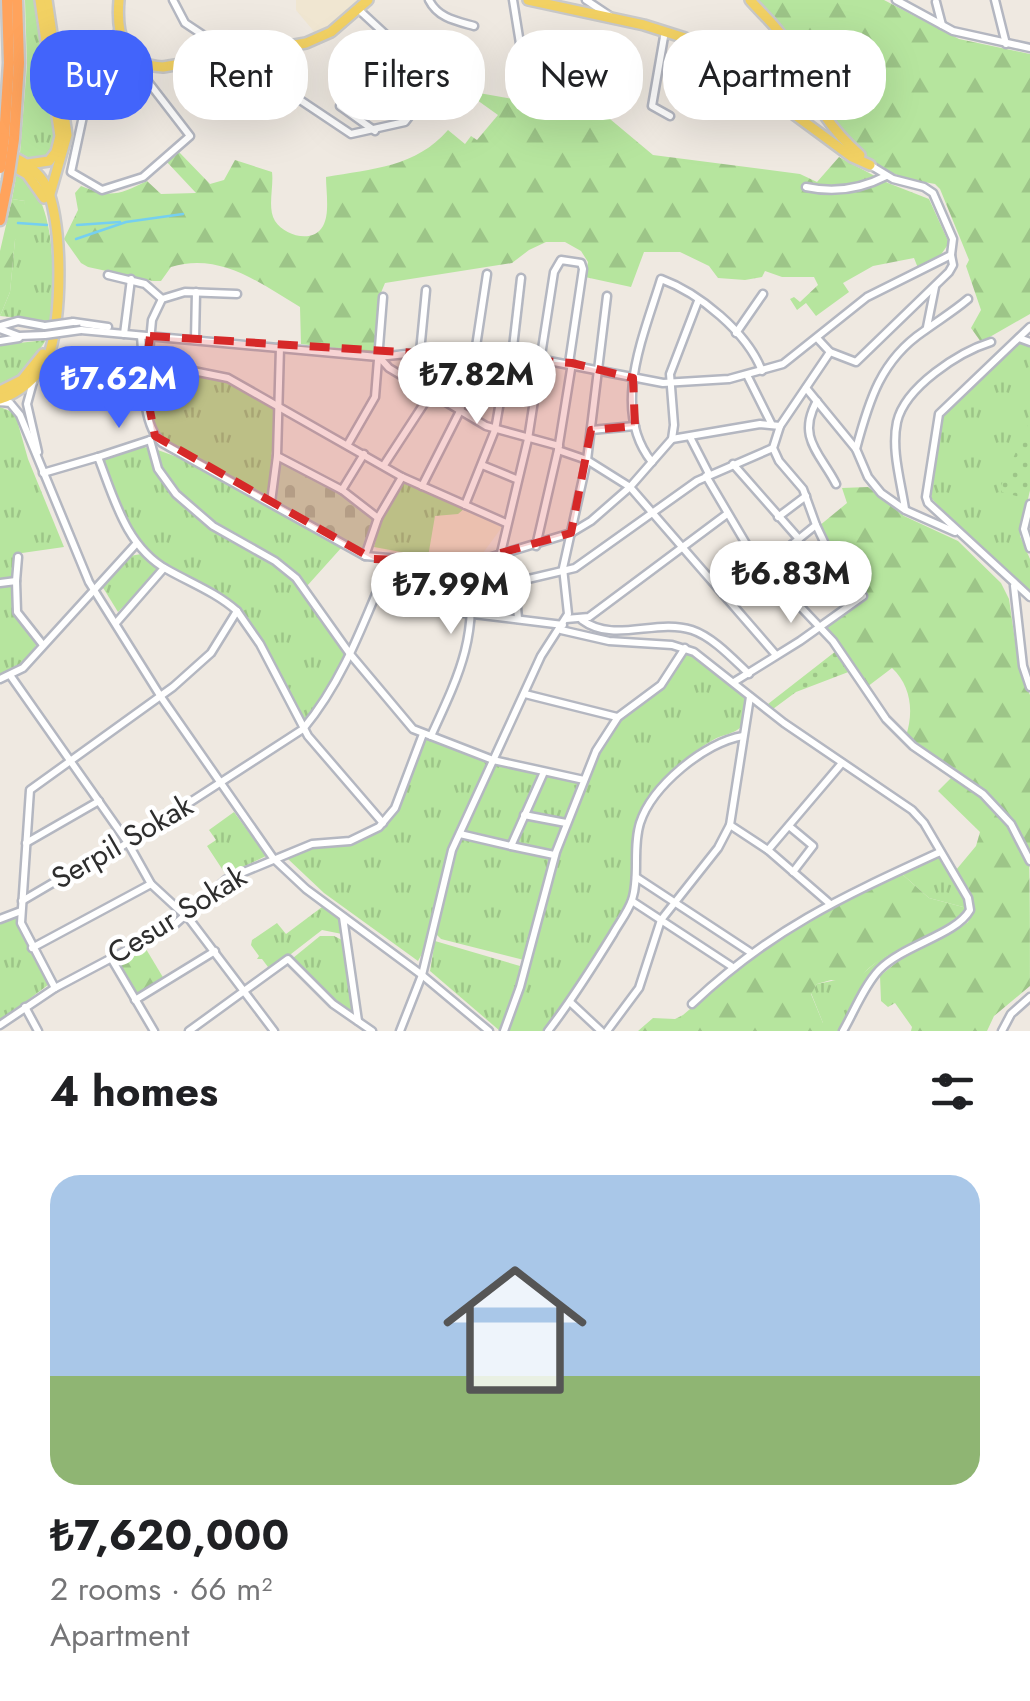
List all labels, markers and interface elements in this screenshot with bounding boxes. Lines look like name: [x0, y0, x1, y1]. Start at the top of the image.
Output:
chip: Buy: [30, 30, 153, 120]
chip: Rent: [173, 30, 308, 120]
chip: Filters: [328, 30, 485, 120]
chip: New: [505, 30, 643, 120]
chip: Apartment: [663, 30, 886, 120]
pin: ₺7.82M: [396, 342, 558, 427]
pin: ₺7.62M: [38, 346, 200, 431]
text: ₺7.82M: [420, 351, 534, 397]
text: ₺7.62M: [61, 355, 177, 401]
pin: ₺6.83M: [710, 541, 872, 626]
text: ₺6.83M: [732, 550, 850, 596]
pin: ₺7.99M: [370, 552, 532, 637]
text: ₺7.99M: [393, 561, 509, 607]
street label: Serpil Sokak: [43, 783, 201, 899]
street label: Cesur Sokak: [99, 854, 255, 974]
text: 4 homes: [50, 1061, 218, 1122]
icon: filters: [925, 1064, 980, 1119]
icon: home: [425, 1240, 605, 1420]
text: ₺7,620,000: [50, 1505, 289, 1566]
text: 2 rooms · 66 m²: [50, 1566, 272, 1612]
text: Apartment: [50, 1612, 189, 1658]

